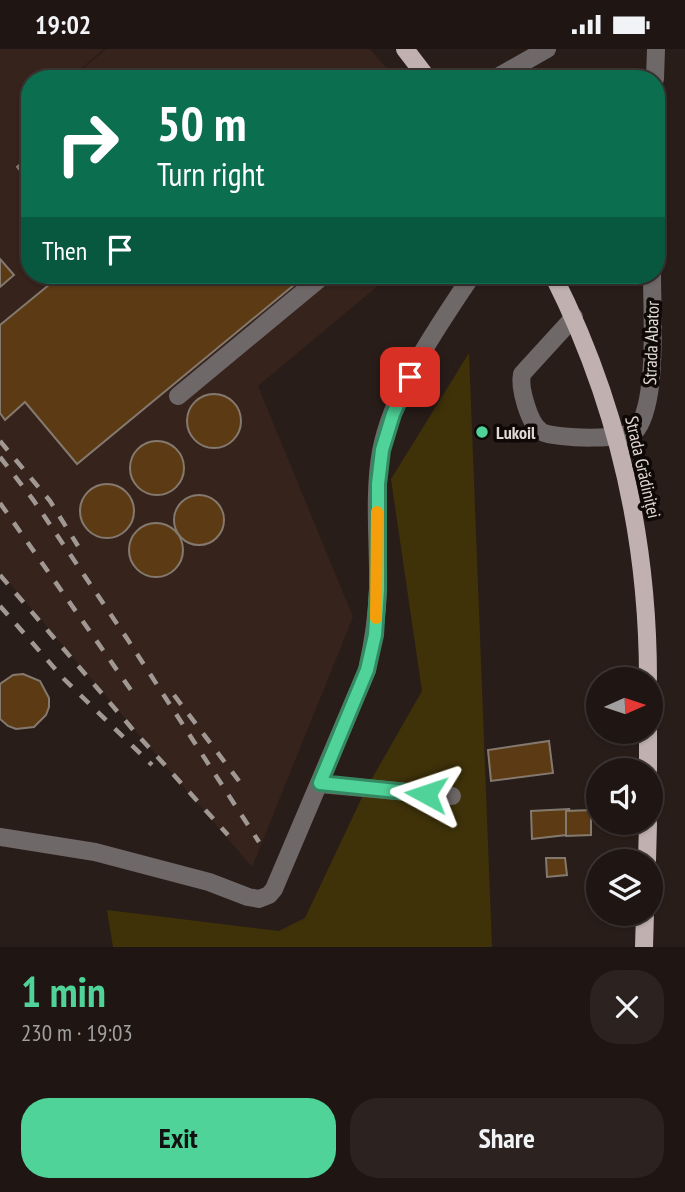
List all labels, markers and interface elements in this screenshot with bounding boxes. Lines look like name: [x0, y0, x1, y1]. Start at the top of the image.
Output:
text: 19:02: [35, 8, 91, 41]
text: 50 m: [157, 91, 246, 155]
icon: right: [42, 98, 133, 189]
text: Turn right: [157, 153, 265, 195]
icon: arrive: [101, 231, 139, 269]
text: Then: [42, 234, 87, 267]
street label: Strada Abator: [638, 300, 664, 385]
pin: [380, 347, 440, 407]
icon: arrive: [391, 358, 429, 396]
street label: Strada Grădiniței: [620, 414, 666, 520]
place label: Lukoil: [496, 421, 536, 444]
marker: Lukoil: [474, 424, 490, 440]
north arrow: [586, 667, 663, 744]
map controls: [586, 667, 663, 926]
position arrow: [389, 757, 463, 831]
button: sound: [586, 758, 663, 835]
button: layers: [586, 849, 663, 926]
text: 1 min: [21, 964, 106, 1019]
button: close: [590, 970, 664, 1044]
text: 230 m · 19:03: [21, 1018, 133, 1047]
button: Exit: [21, 1098, 336, 1178]
button: Share: [350, 1098, 664, 1178]

